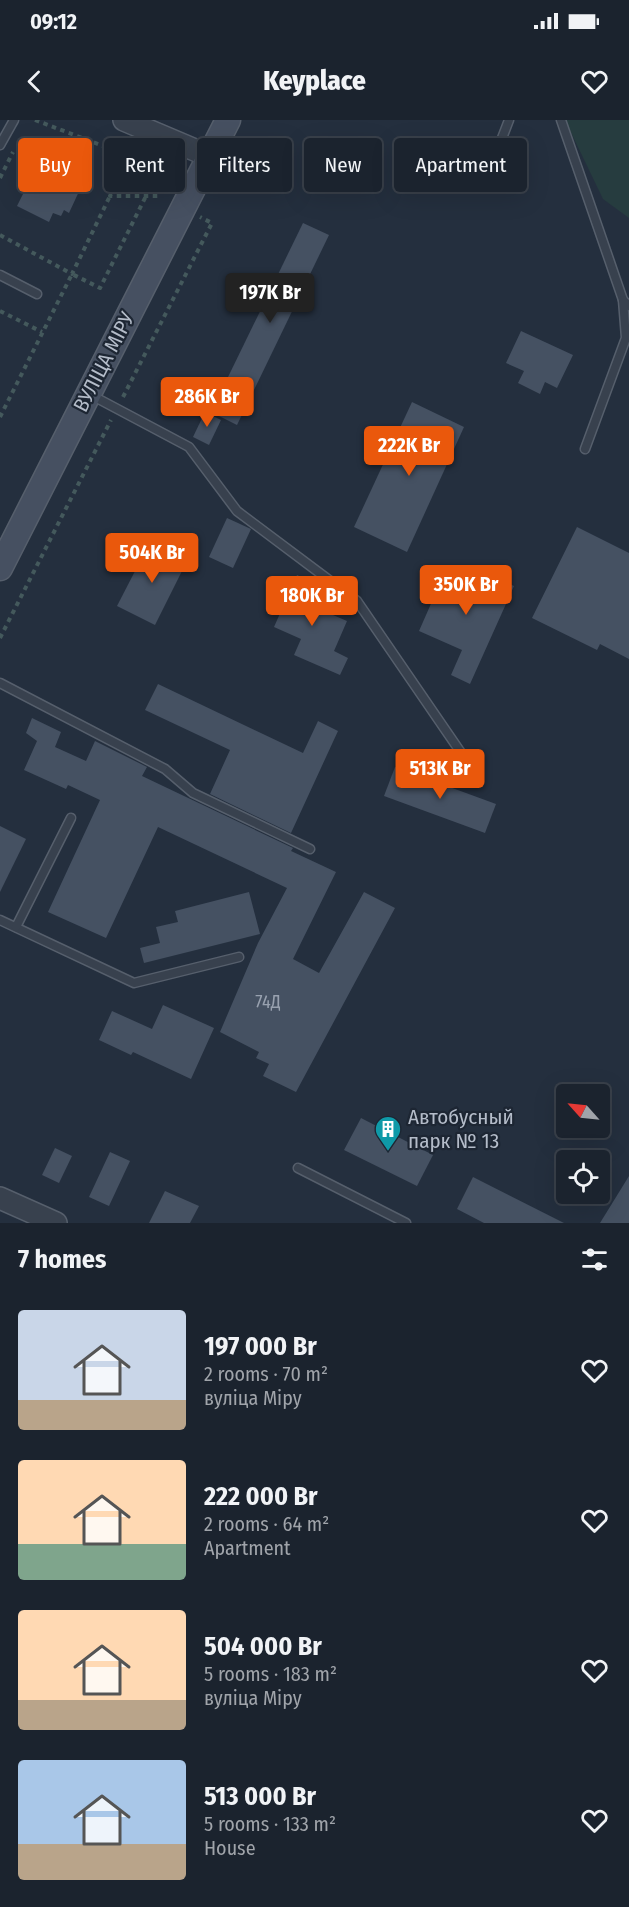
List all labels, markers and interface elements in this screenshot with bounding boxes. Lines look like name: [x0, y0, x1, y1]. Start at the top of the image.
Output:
text: 09:12: [30, 8, 77, 35]
icon: back: [18, 65, 51, 98]
text: Keyplace: [263, 65, 366, 97]
icon: heart: [578, 65, 611, 98]
chip: Buy: [18, 138, 92, 192]
chip: Rent: [104, 138, 185, 192]
chip: Filters: [197, 138, 292, 192]
chip: New: [304, 138, 382, 192]
chip: Apartment: [394, 138, 527, 192]
pin: 197K Br: [215, 273, 325, 324]
text: 197K Br: [239, 280, 301, 304]
street label: ВУЛІЦА МІРУ: [68, 307, 141, 416]
pin: 286K Br: [152, 377, 262, 428]
text: 286K Br: [175, 384, 239, 408]
pin: 222K Br: [354, 426, 464, 477]
text: 222K Br: [378, 433, 440, 457]
pin: 504K Br: [97, 533, 207, 584]
text: 504K Br: [119, 540, 185, 564]
pin: 350K Br: [411, 565, 521, 616]
text: 350K Br: [434, 572, 498, 596]
pin: 180K Br: [257, 576, 367, 627]
text: 180K Br: [280, 583, 344, 607]
pin: 513K Br: [385, 749, 495, 800]
text: 513K Br: [410, 756, 470, 780]
house number: 74Д: [255, 991, 281, 1013]
north arrow: [556, 1084, 610, 1138]
map controls: [556, 1084, 610, 1204]
place label: Автобусный парк № 13: [408, 1104, 514, 1154]
building icon: Автобусный парк № 13: [373, 1114, 403, 1152]
button: locate: [556, 1150, 610, 1204]
icon: filters: [578, 1243, 611, 1276]
text: 7 homes: [18, 1244, 106, 1275]
text: 197 000 Br: [204, 1331, 317, 1362]
icon: home: [66, 1334, 138, 1406]
icon: heart: [578, 1354, 611, 1387]
text: 2 rooms · 70 m²: [204, 1362, 328, 1386]
text: вуліца Міру: [204, 1386, 302, 1410]
text: 222 000 Br: [204, 1481, 318, 1512]
icon: home: [66, 1484, 138, 1556]
icon: heart: [578, 1504, 611, 1537]
text: 2 rooms · 64 m²: [204, 1512, 329, 1536]
text: Apartment: [204, 1536, 291, 1560]
text: 504 000 Br: [204, 1631, 322, 1662]
icon: home: [66, 1634, 138, 1706]
icon: heart: [578, 1654, 611, 1687]
text: 5 rooms · 183 m²: [204, 1662, 337, 1686]
text: вуліца Міру: [204, 1686, 302, 1710]
text: 513 000 Br: [204, 1781, 316, 1812]
icon: home: [66, 1784, 138, 1856]
icon: heart: [578, 1804, 611, 1837]
text: 5 rooms · 133 m²: [204, 1812, 336, 1836]
text: House: [204, 1836, 256, 1860]

